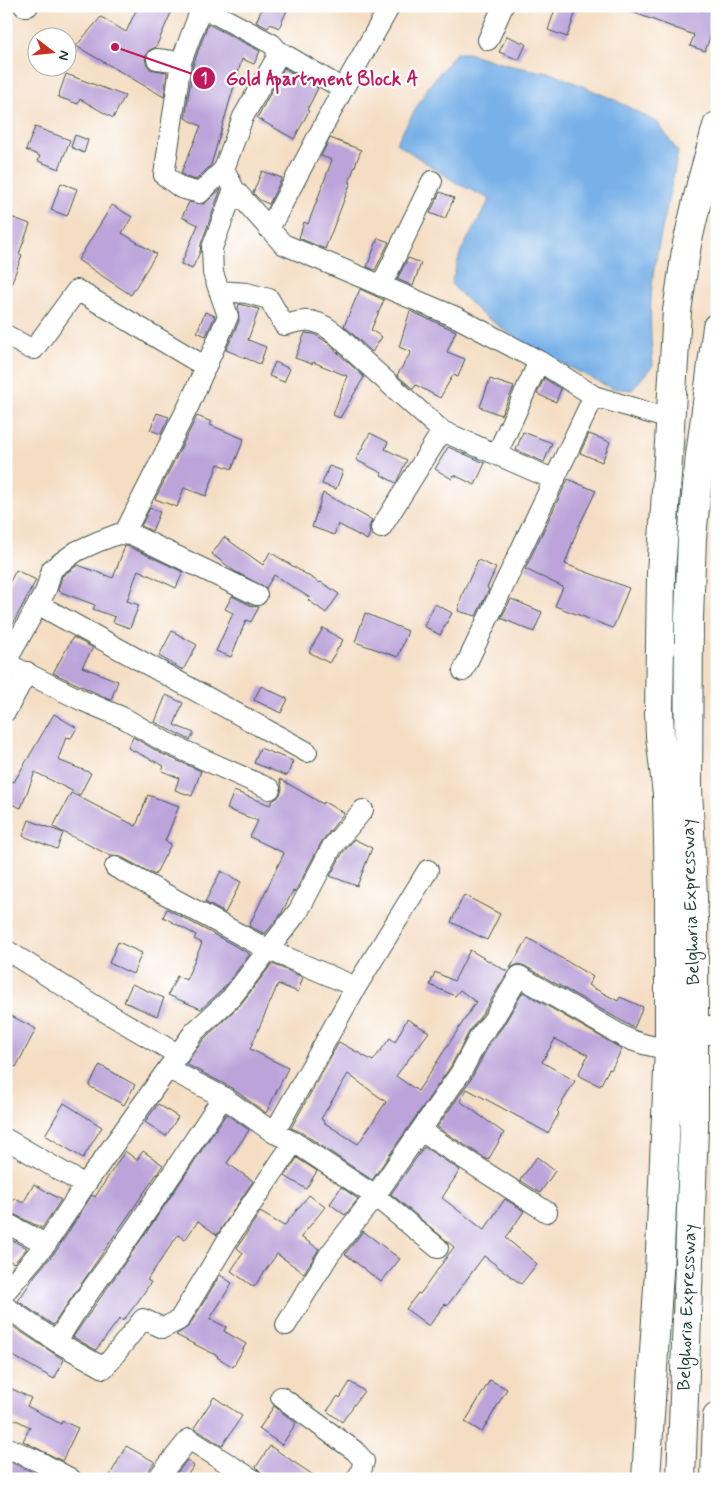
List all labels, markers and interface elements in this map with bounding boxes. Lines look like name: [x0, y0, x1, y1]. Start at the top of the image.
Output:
north arrow: [28, 28, 78, 78]
text: N: [54, 48, 73, 62]
callout: Gold Apartment Block A: [191, 61, 427, 95]
text: Gold Apartment Block A: [226, 67, 418, 94]
text: 1: [201, 69, 207, 89]
street label: Belghoria Expressway: [676, 818, 707, 986]
street label: Belghoria Expressway: [672, 1223, 702, 1391]

